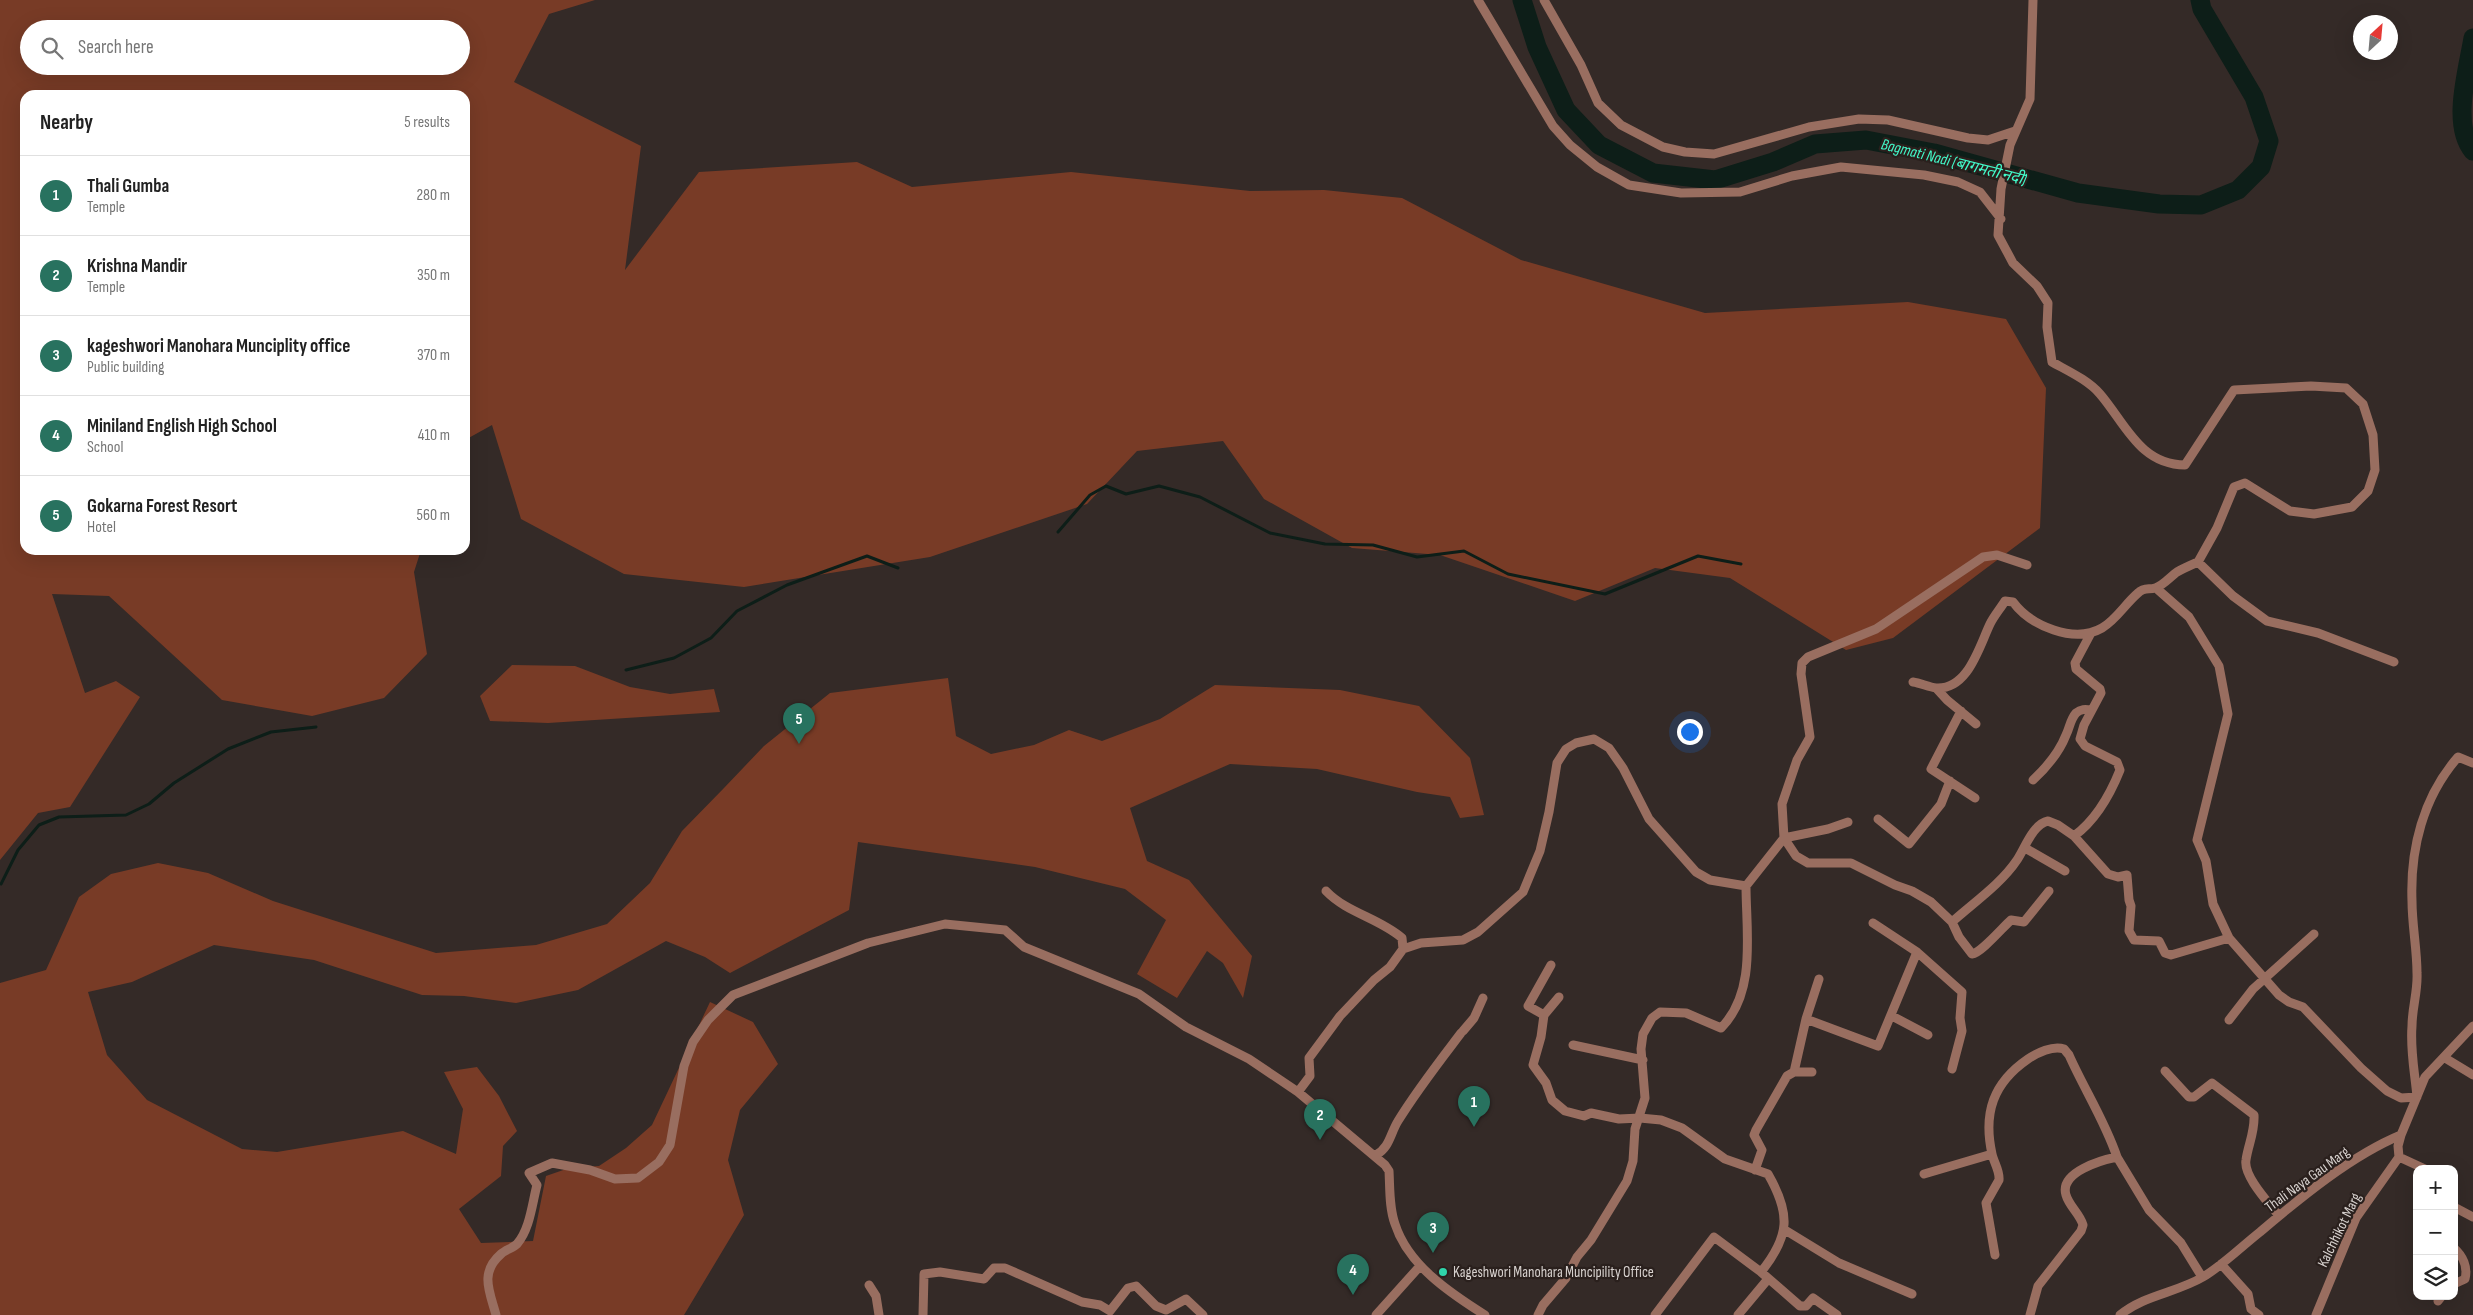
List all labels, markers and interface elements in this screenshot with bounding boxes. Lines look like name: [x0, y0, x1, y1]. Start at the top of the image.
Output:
north arrow: [2353, 15, 2398, 60]
search box: [20, 20, 470, 75]
icon: search: [38, 34, 66, 62]
text: Search here: [78, 36, 154, 59]
text: Nearby: [40, 110, 93, 135]
text: 5 results: [404, 113, 450, 132]
water label: Bagmati Nadi (बागमती नदी): [1879, 134, 2029, 190]
text: Thali Gumba: [87, 175, 169, 198]
text: 1: [53, 186, 59, 205]
text: 280 m: [416, 186, 450, 205]
text: Temple: [87, 198, 125, 217]
text: Krishna Mandir: [87, 255, 187, 278]
text: 2: [52, 266, 60, 285]
text: 350 m: [417, 266, 450, 285]
text: Temple: [87, 278, 125, 297]
text: kageshwori Manohara Munciplity office: [87, 335, 350, 358]
text: 3: [52, 346, 60, 365]
text: 370 m: [417, 346, 450, 365]
text: Public building: [87, 358, 164, 377]
text: Miniland English High School: [87, 415, 277, 438]
text: 4: [52, 426, 60, 445]
text: 410 m: [418, 426, 450, 445]
text: School: [87, 438, 123, 457]
text: Gokarna Forest Resort: [87, 495, 237, 518]
text: 5: [52, 506, 60, 525]
text: 560 m: [417, 506, 450, 525]
text: Hotel: [87, 518, 116, 537]
pin: 5: [783, 703, 815, 744]
your location: [1677, 719, 1703, 745]
pin: 1: [1458, 1086, 1490, 1127]
pin: 2: [1304, 1099, 1336, 1140]
street label: Thali Naya Gau Marg: [2261, 1142, 2353, 1216]
map controls: [2413, 1165, 2458, 1300]
button: +: [2413, 1165, 2458, 1210]
street label: Kalchhikot Marg: [2313, 1190, 2366, 1270]
button: −: [2413, 1210, 2458, 1255]
pin: 3: [1417, 1212, 1449, 1253]
pin: 4: [1337, 1254, 1369, 1295]
button: layers: [2413, 1255, 2458, 1300]
place label: Kageshwori Manohara Muncipility Office: [1453, 1263, 1654, 1282]
marker: Kageshwori Manohara Muncipility Office: [1437, 1266, 1449, 1278]

